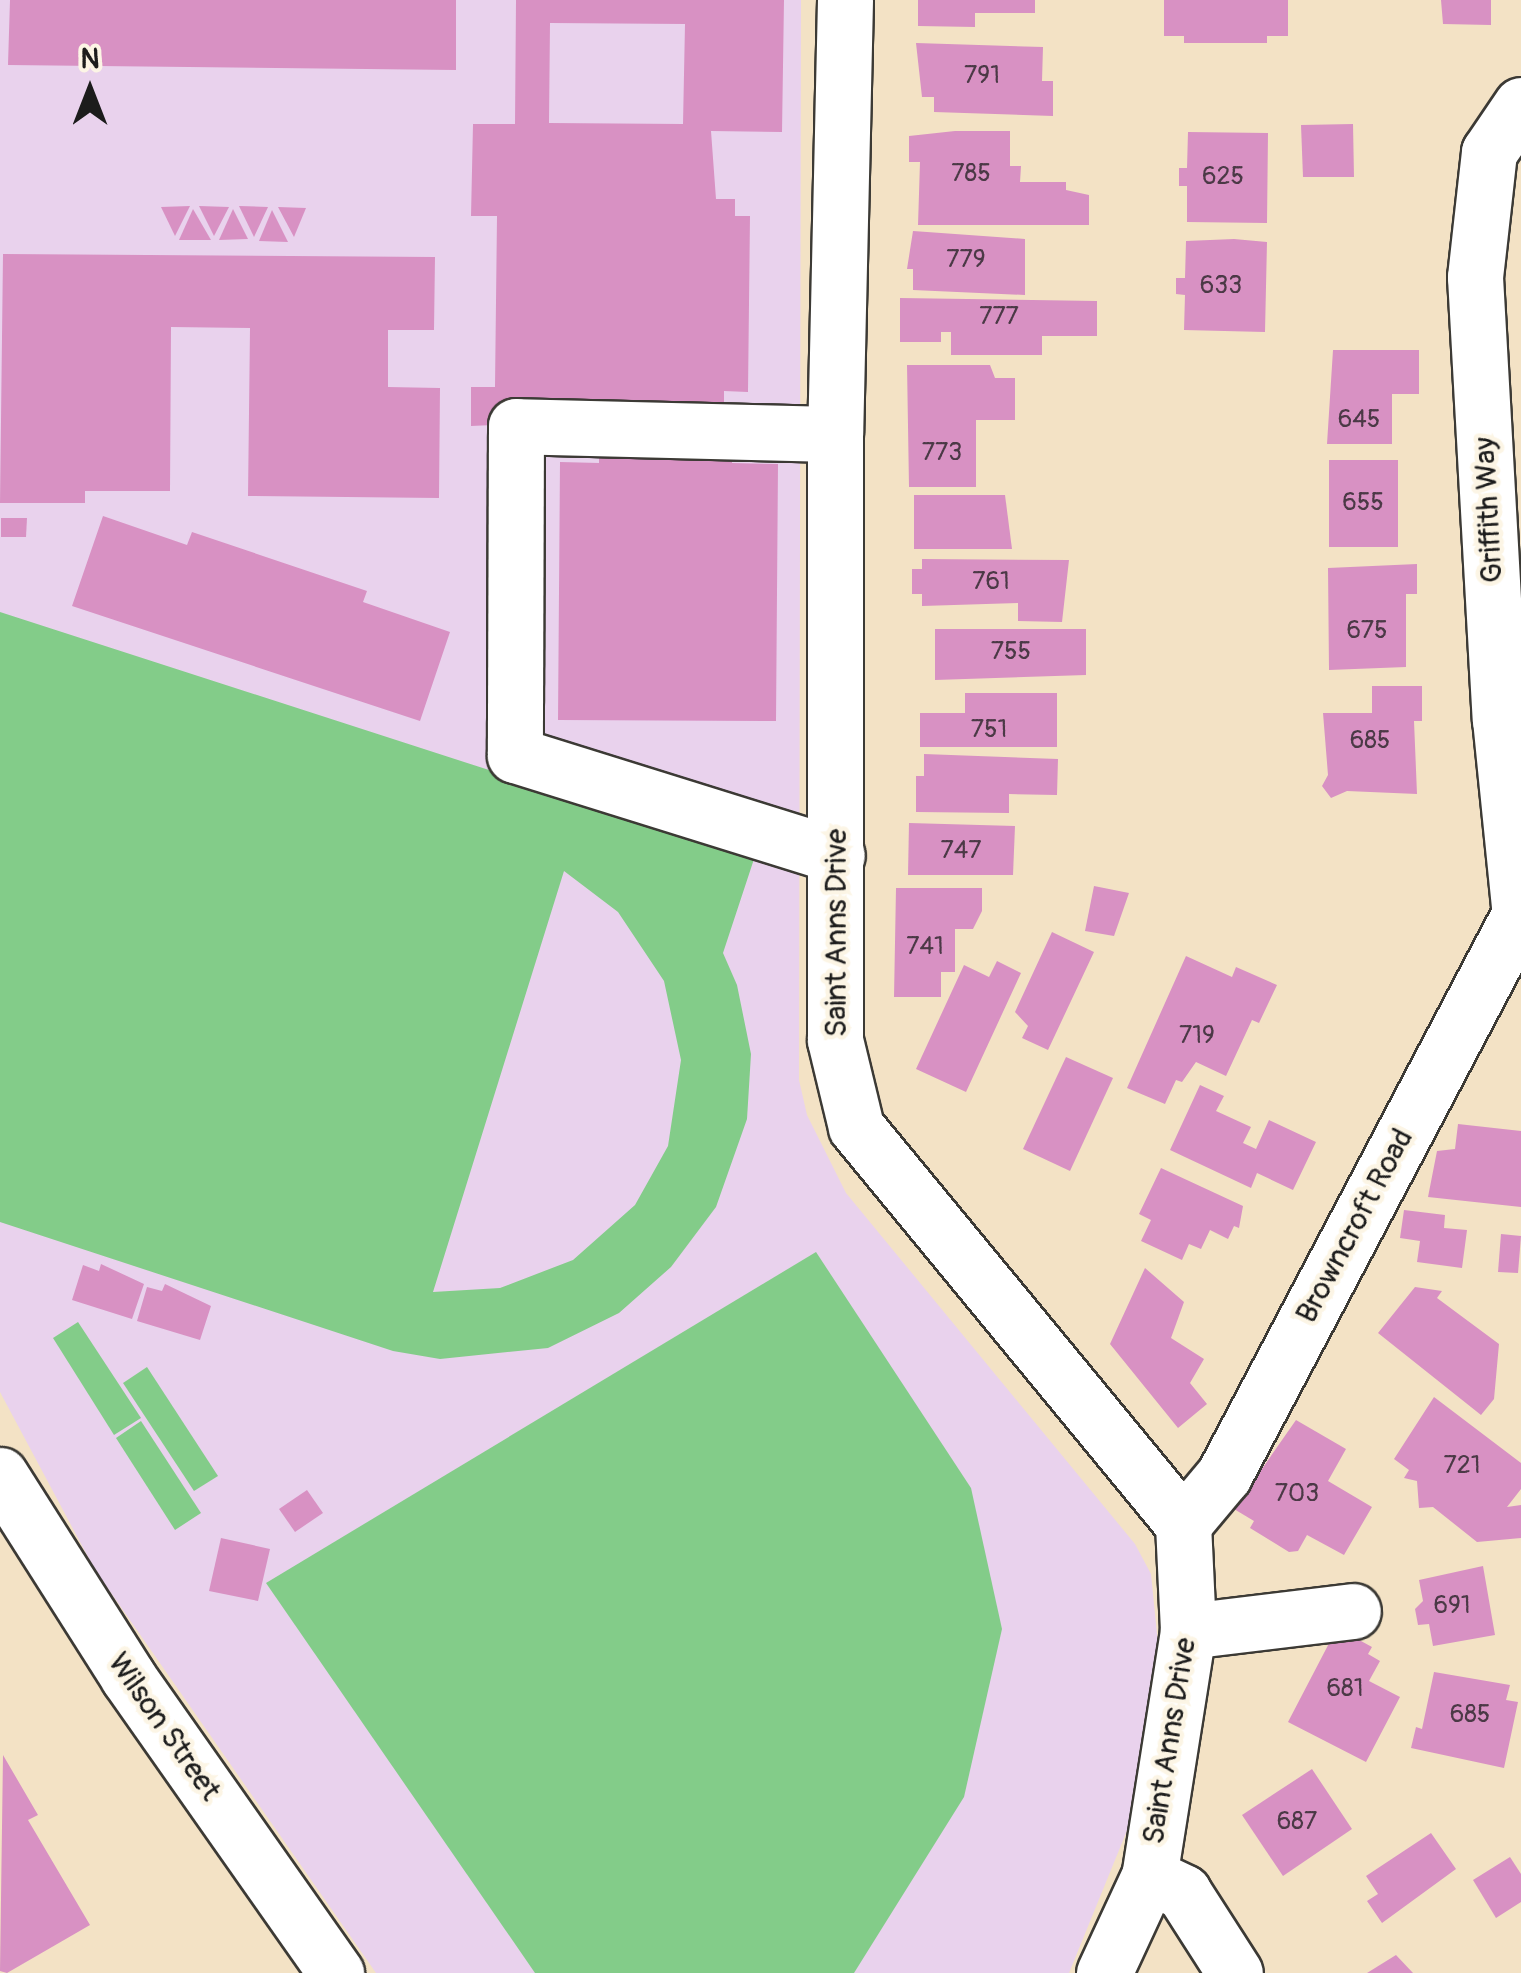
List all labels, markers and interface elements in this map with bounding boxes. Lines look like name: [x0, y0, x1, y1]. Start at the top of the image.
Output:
north arrow: [40, 40, 140, 140]
text: N: [81, 42, 99, 77]
house number: 791: [964, 61, 1000, 91]
house number: 785: [951, 159, 991, 189]
house number: 625: [1202, 162, 1244, 192]
house number: 779: [946, 245, 986, 275]
house number: 633: [1200, 271, 1242, 301]
house number: 777: [979, 302, 1019, 332]
house number: 645: [1338, 405, 1380, 435]
street label: Griffith Way: [1467, 436, 1511, 584]
house number: 773: [922, 438, 962, 468]
house number: 655: [1342, 488, 1384, 518]
house number: 761: [972, 567, 1010, 597]
house number: 675: [1346, 616, 1388, 646]
house number: 755: [991, 637, 1031, 667]
house number: 751: [971, 715, 1007, 745]
house number: 685: [1350, 726, 1390, 756]
street label: Saint Anns Drive: [819, 829, 855, 1037]
house number: 747: [941, 836, 981, 866]
house number: 741: [906, 932, 944, 962]
house number: 719: [1179, 1021, 1215, 1051]
street label: Browncroft Road: [1289, 1123, 1421, 1329]
house number: 721: [1444, 1451, 1480, 1481]
house number: 703: [1275, 1479, 1319, 1509]
house number: 691: [1433, 1591, 1471, 1621]
street label: Saint Anns Drive: [1136, 1635, 1204, 1847]
street label: Wilson Street: [100, 1646, 228, 1808]
house number: 681: [1327, 1674, 1363, 1704]
house number: 685: [1450, 1700, 1490, 1730]
house number: 687: [1277, 1807, 1317, 1837]

